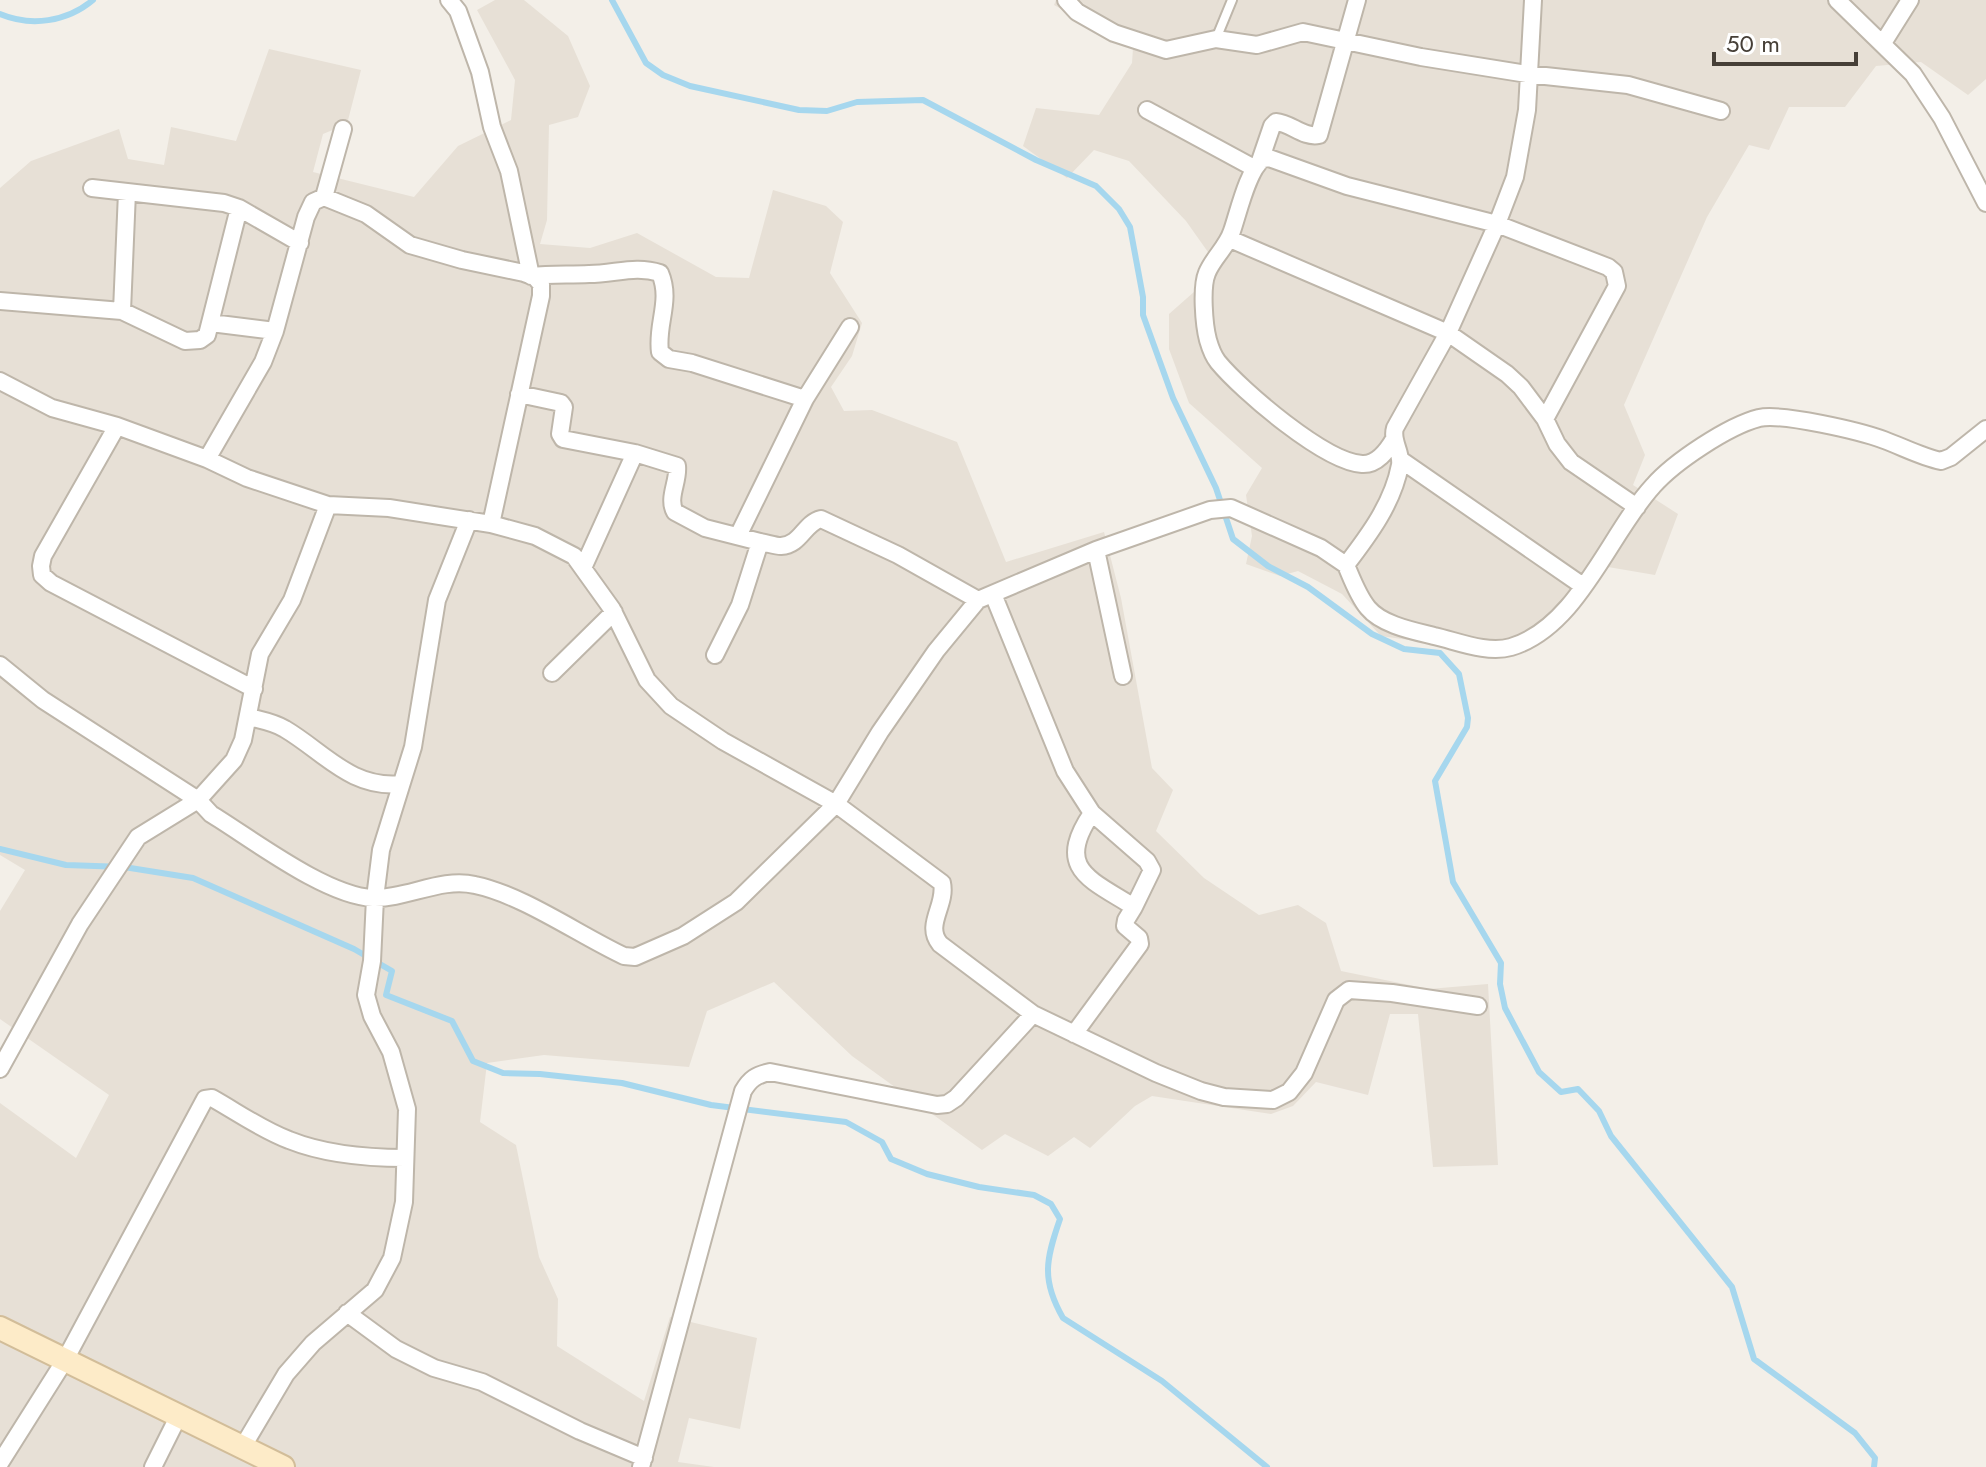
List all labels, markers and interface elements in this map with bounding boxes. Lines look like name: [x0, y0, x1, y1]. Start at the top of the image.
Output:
scale bar: [1714, 16, 1856, 66]
text: 50 m: [1726, 26, 1780, 61]

